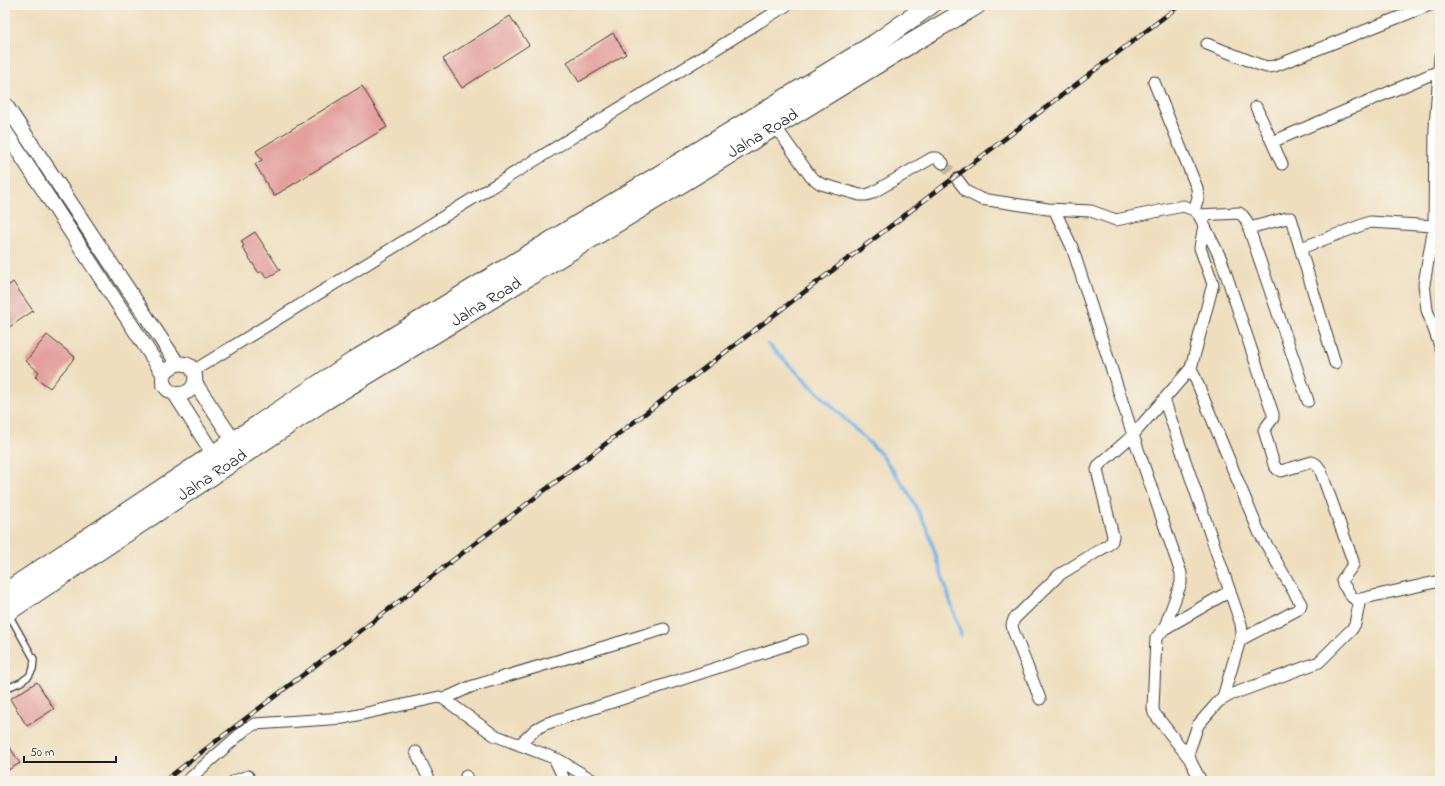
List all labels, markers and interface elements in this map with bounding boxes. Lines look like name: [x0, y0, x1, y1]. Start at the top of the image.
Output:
street label: Jalna Road: [722, 102, 803, 165]
street label: Jalna Road: [446, 270, 527, 333]
street label: Jalna Road: [172, 442, 253, 507]
scale bar: [24, 738, 116, 764]
text: 50 m: [30, 744, 54, 762]

